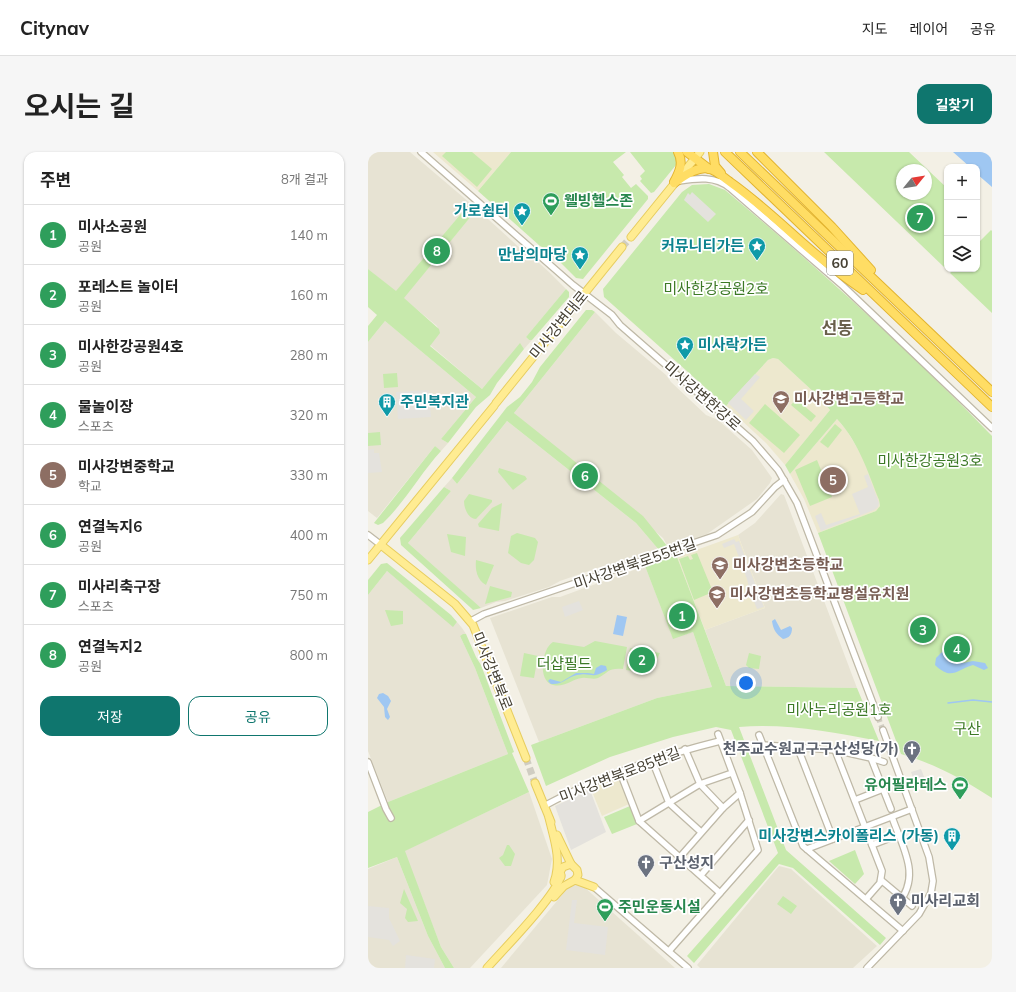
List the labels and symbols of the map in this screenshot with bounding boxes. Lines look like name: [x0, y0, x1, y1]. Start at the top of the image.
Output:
north arrow: [896, 164, 932, 200]
sports icon: 웰빙헬스존: [541, 191, 561, 216]
place label: 웰빙헬스존: [564, 191, 633, 210]
place label: 가로쉼터: [454, 201, 509, 220]
place icon: 가로쉼터: [512, 201, 532, 226]
pin: 7: [907, 203, 933, 233]
pin: 8: [424, 236, 450, 266]
place label: 커뮤니티가든: [661, 236, 744, 255]
place icon: 커뮤니티가든: [747, 236, 767, 261]
place label: 만남의마당: [498, 245, 567, 264]
place icon: 만남의마당: [570, 245, 590, 270]
road number: 60: [827, 251, 853, 275]
park label: 미사한강공원2호: [663, 279, 769, 298]
street label: 미사강변대로: [525, 287, 592, 363]
district label: 선동: [821, 317, 853, 338]
place icon: 미사락가든: [675, 335, 695, 360]
place label: 미사락가든: [698, 335, 767, 354]
street label: 미사강변한강로: [660, 357, 745, 434]
school or university icon: 미사강변고등학교: [771, 389, 791, 414]
place label: 미사강변고등학교: [794, 389, 905, 408]
building icon: 주민복지관: [377, 392, 397, 417]
place label: 주민복지관: [400, 392, 469, 411]
park label: 미사한강공원3호: [877, 451, 983, 470]
pin: 6: [572, 461, 598, 491]
pin: 5: [820, 465, 846, 495]
street label: 미사강변북로55번길: [571, 534, 699, 593]
school or university icon: 미사강변초등학교: [710, 555, 730, 580]
place label: 미사강변초등학교: [733, 555, 844, 574]
school or university icon: 미사강변초등학교병설유치원: [707, 584, 727, 609]
place label: 미사강변초등학교병설유치원: [730, 584, 909, 603]
pin: 1: [669, 601, 695, 631]
pin: 3: [910, 615, 936, 645]
street label: 미사강변북로: [468, 629, 517, 713]
pin: 4: [944, 634, 970, 664]
pin: 2: [629, 645, 655, 675]
park label: 더샵필드: [536, 654, 592, 673]
your location: [736, 673, 756, 693]
park label: 미사누리공원1호: [786, 700, 892, 719]
park label: 구산: [953, 719, 981, 738]
place label: 천주교수원교구구산성당(가): [723, 739, 899, 758]
church icon: 천주교수원교구구산성당(가): [902, 739, 922, 764]
street label: 미사강변북로85번길: [556, 743, 683, 806]
place label: 유어필라테스: [864, 775, 947, 794]
sports icon: 유어필라테스: [950, 775, 970, 800]
place label: 미사강변스카이폴리스 (가동): [759, 826, 939, 845]
building icon: 미사강변스카이폴리스 (가동): [942, 826, 962, 851]
church icon: 구산성지: [636, 853, 656, 878]
place label: 구산성지: [659, 853, 714, 872]
church icon: 미사리교회: [888, 891, 908, 916]
place label: 미사리교회: [911, 891, 980, 910]
sports icon: 주민운동시설: [595, 897, 615, 922]
place label: 주민운동시설: [618, 897, 701, 916]

